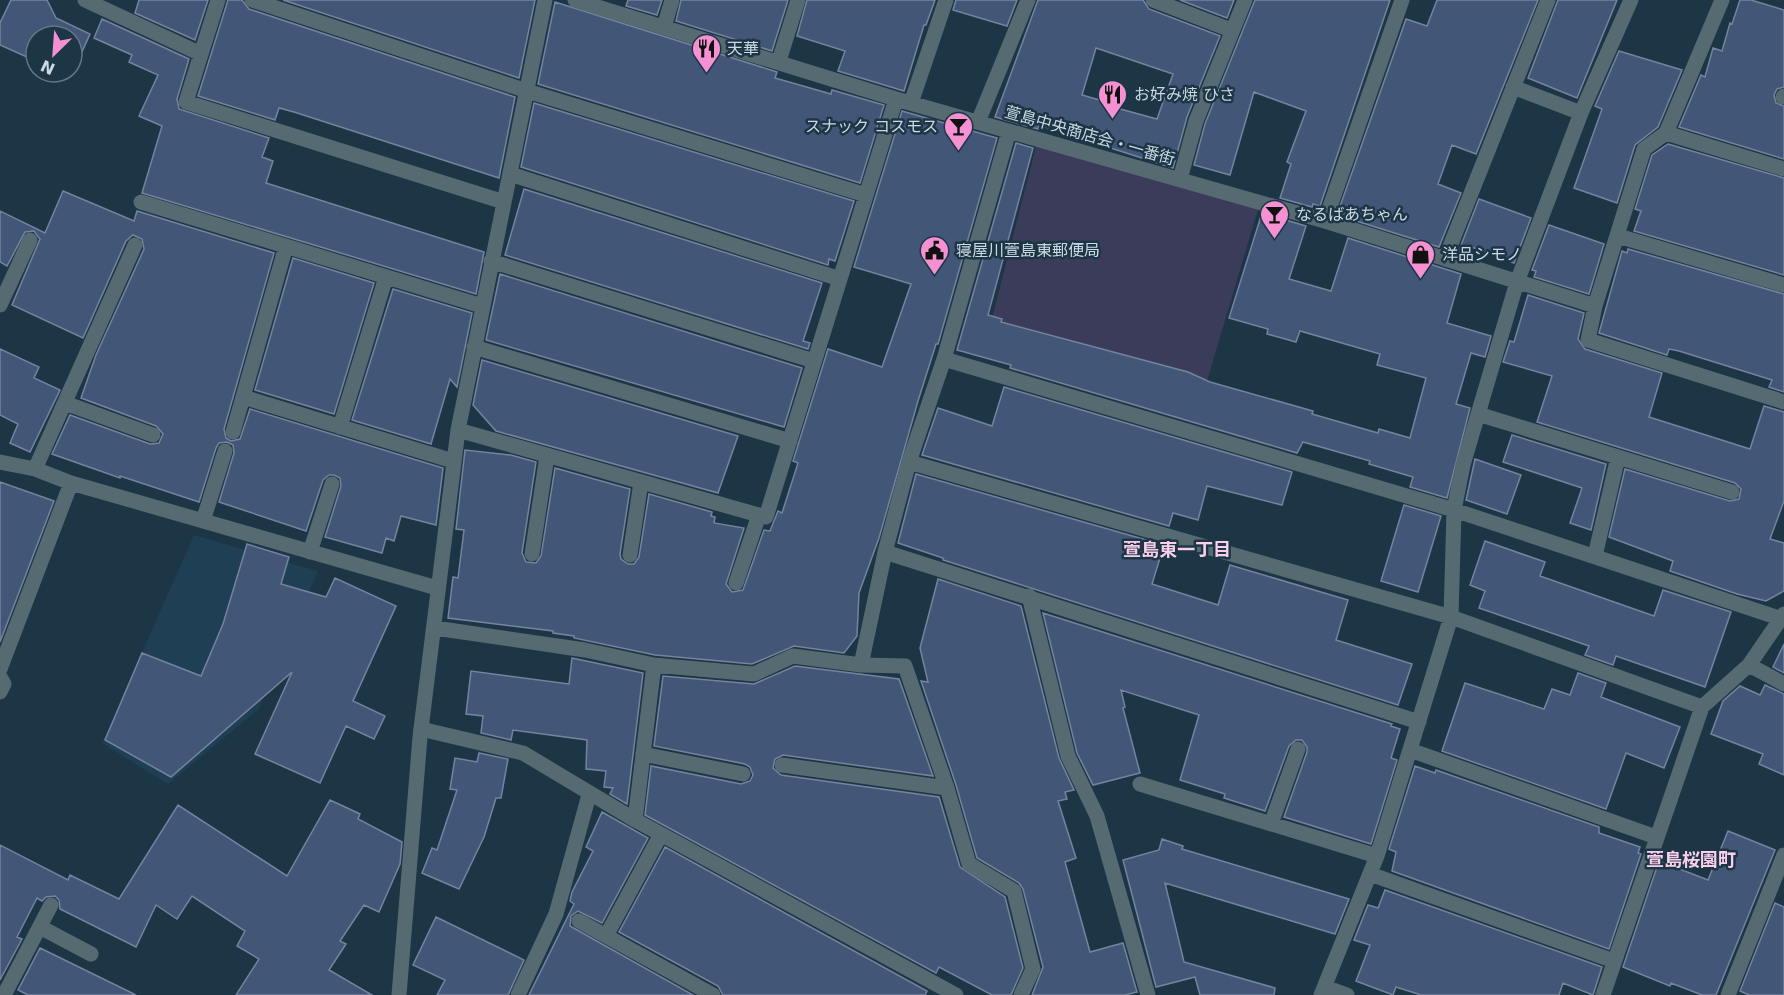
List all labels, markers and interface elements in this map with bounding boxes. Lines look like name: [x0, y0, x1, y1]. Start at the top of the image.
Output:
north arrow: [24, 24, 84, 84]
restaurant icon: 天華: [690, 32, 722, 74]
place label: 天華: [727, 39, 759, 58]
text: N: [38, 56, 58, 79]
restaurant icon: お好み焼 ひさ: [1097, 78, 1129, 120]
place label: お好み焼 ひさ: [1134, 85, 1235, 104]
street label: 萱島中央商店会・一番街: [1003, 102, 1177, 169]
bar icon: スナック コスモス: [943, 110, 975, 152]
place label: スナック コスモス: [805, 117, 938, 136]
bar icon: なるばあちゃん: [1259, 198, 1291, 240]
place label: なるばあちゃん: [1296, 205, 1408, 224]
public building icon: 寝屋川萱島東郵便局: [919, 234, 951, 276]
shop icon: 洋品シモノ: [1405, 238, 1437, 280]
place label: 寝屋川萱島東郵便局: [956, 241, 1100, 260]
place label: 洋品シモノ: [1442, 245, 1522, 264]
district label: 萱島東一丁目: [1123, 539, 1231, 560]
district label: 萱島桜園町: [1646, 849, 1736, 870]

